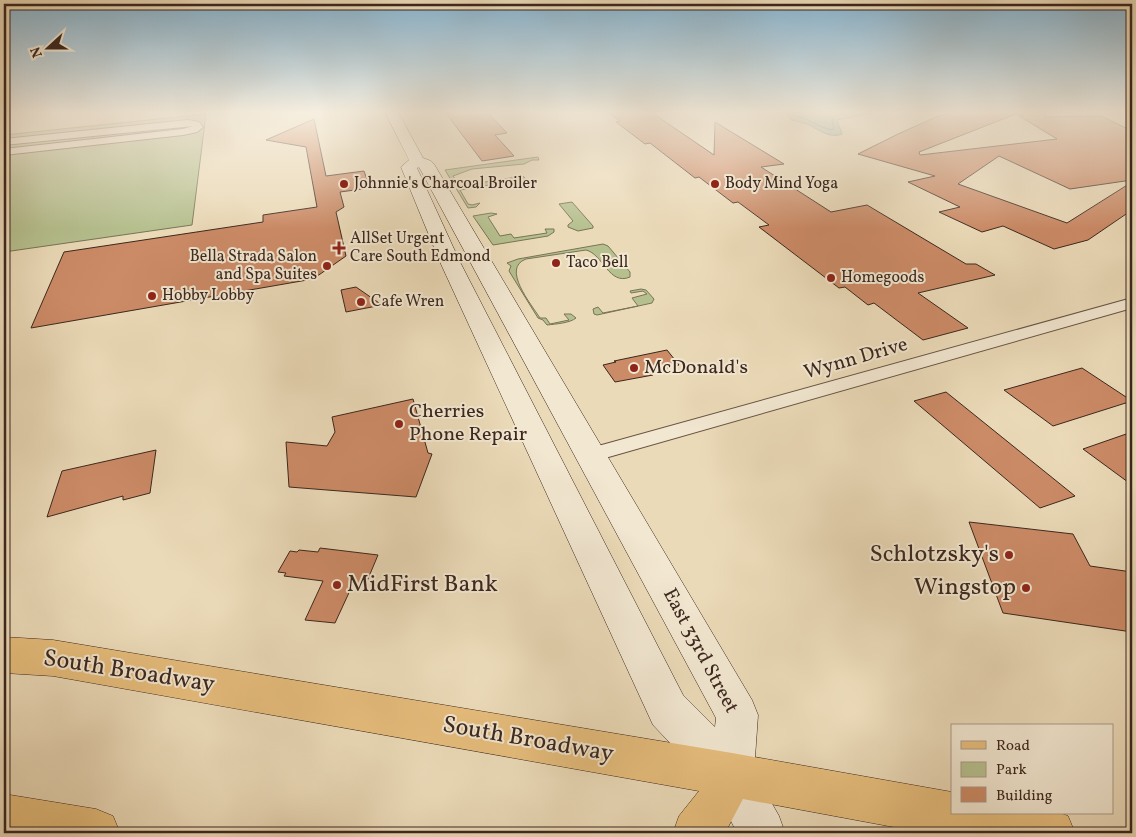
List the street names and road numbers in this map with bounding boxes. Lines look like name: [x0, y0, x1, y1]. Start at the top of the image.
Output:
street label: Wynn Drive: [801, 331, 911, 387]
street label: East 33rd Street: [655, 583, 745, 719]
street label: South Broadway: [41, 642, 217, 702]
street label: South Broadway: [440, 708, 616, 772]

